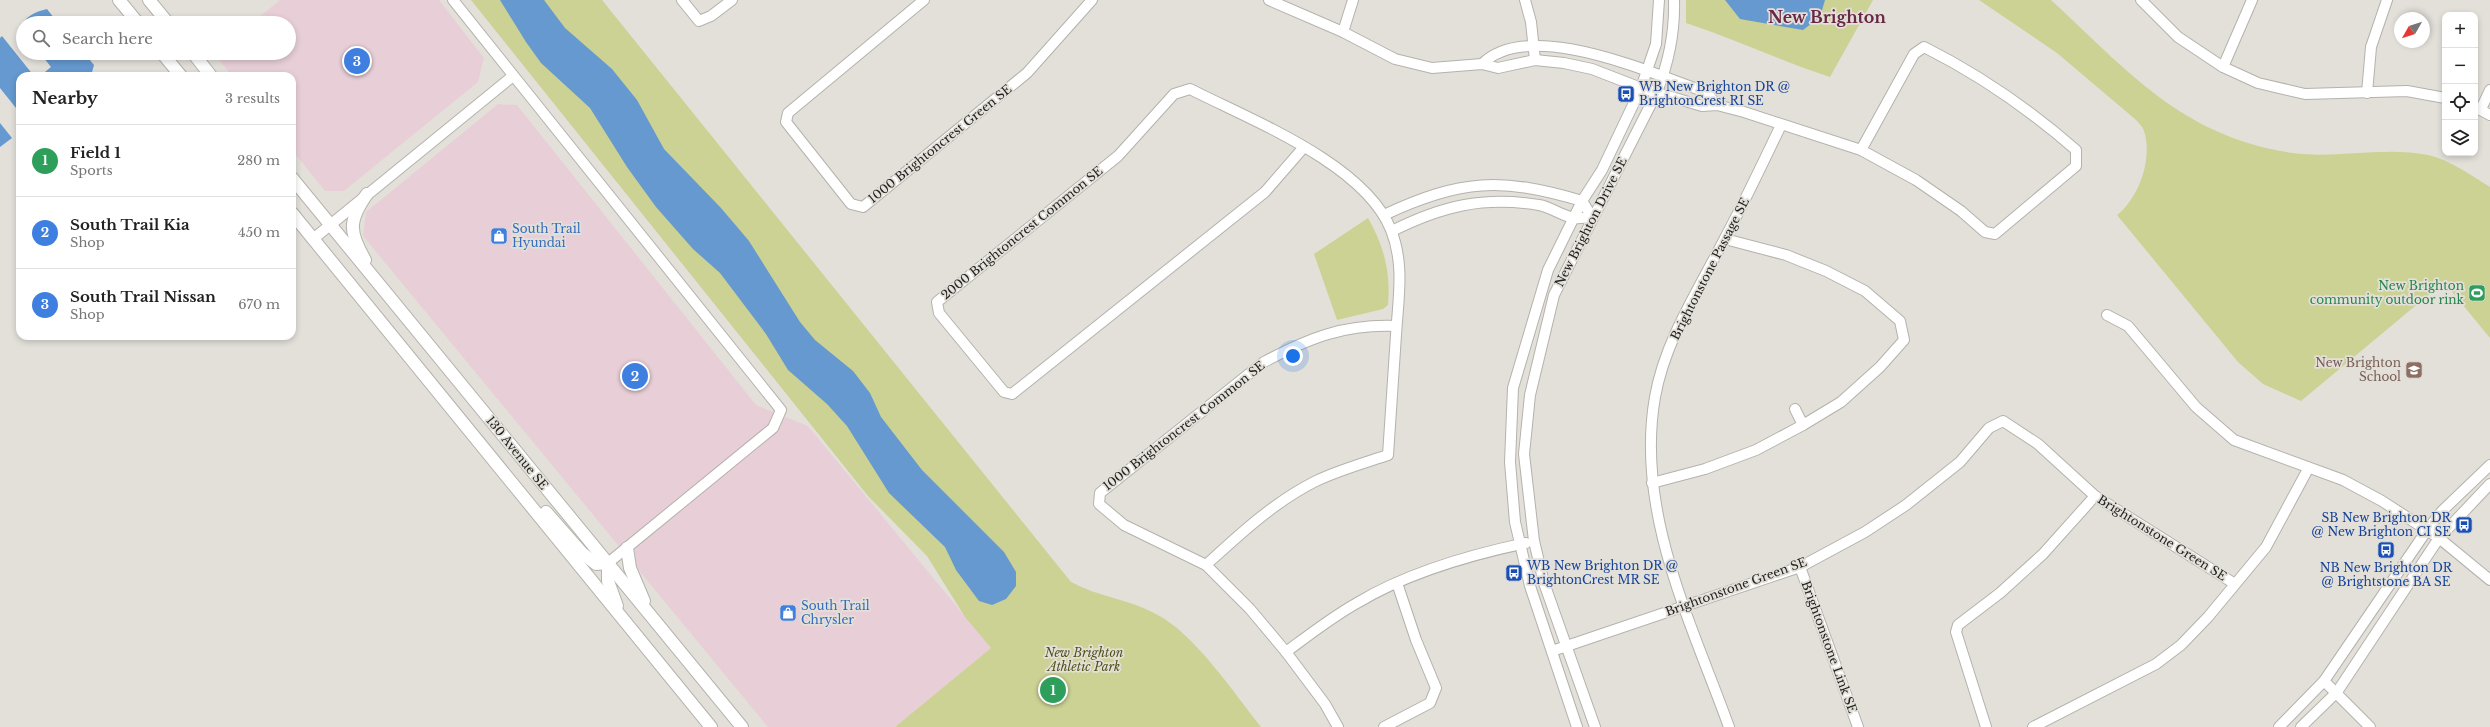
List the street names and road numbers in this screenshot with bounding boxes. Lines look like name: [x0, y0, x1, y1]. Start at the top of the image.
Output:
street label: 1000 Brightoncrest Green SE: [865, 81, 1015, 206]
street label: New Brighton Drive SE: [1551, 154, 1630, 289]
street label: 2000 Brightoncrest Common SE: [938, 163, 1106, 302]
street label: Brightonstone Passage SE: [1667, 195, 1752, 342]
street label: 1000 Brightoncrest Common SE: [1100, 358, 1268, 493]
street label: 130 Avenue SE: [483, 413, 552, 493]
street label: Brightonstone Green SE: [2095, 492, 2230, 584]
street label: Brightonstone Green SE: [1663, 554, 1809, 619]
street label: Brightonstone Link SE: [1799, 579, 1861, 715]

